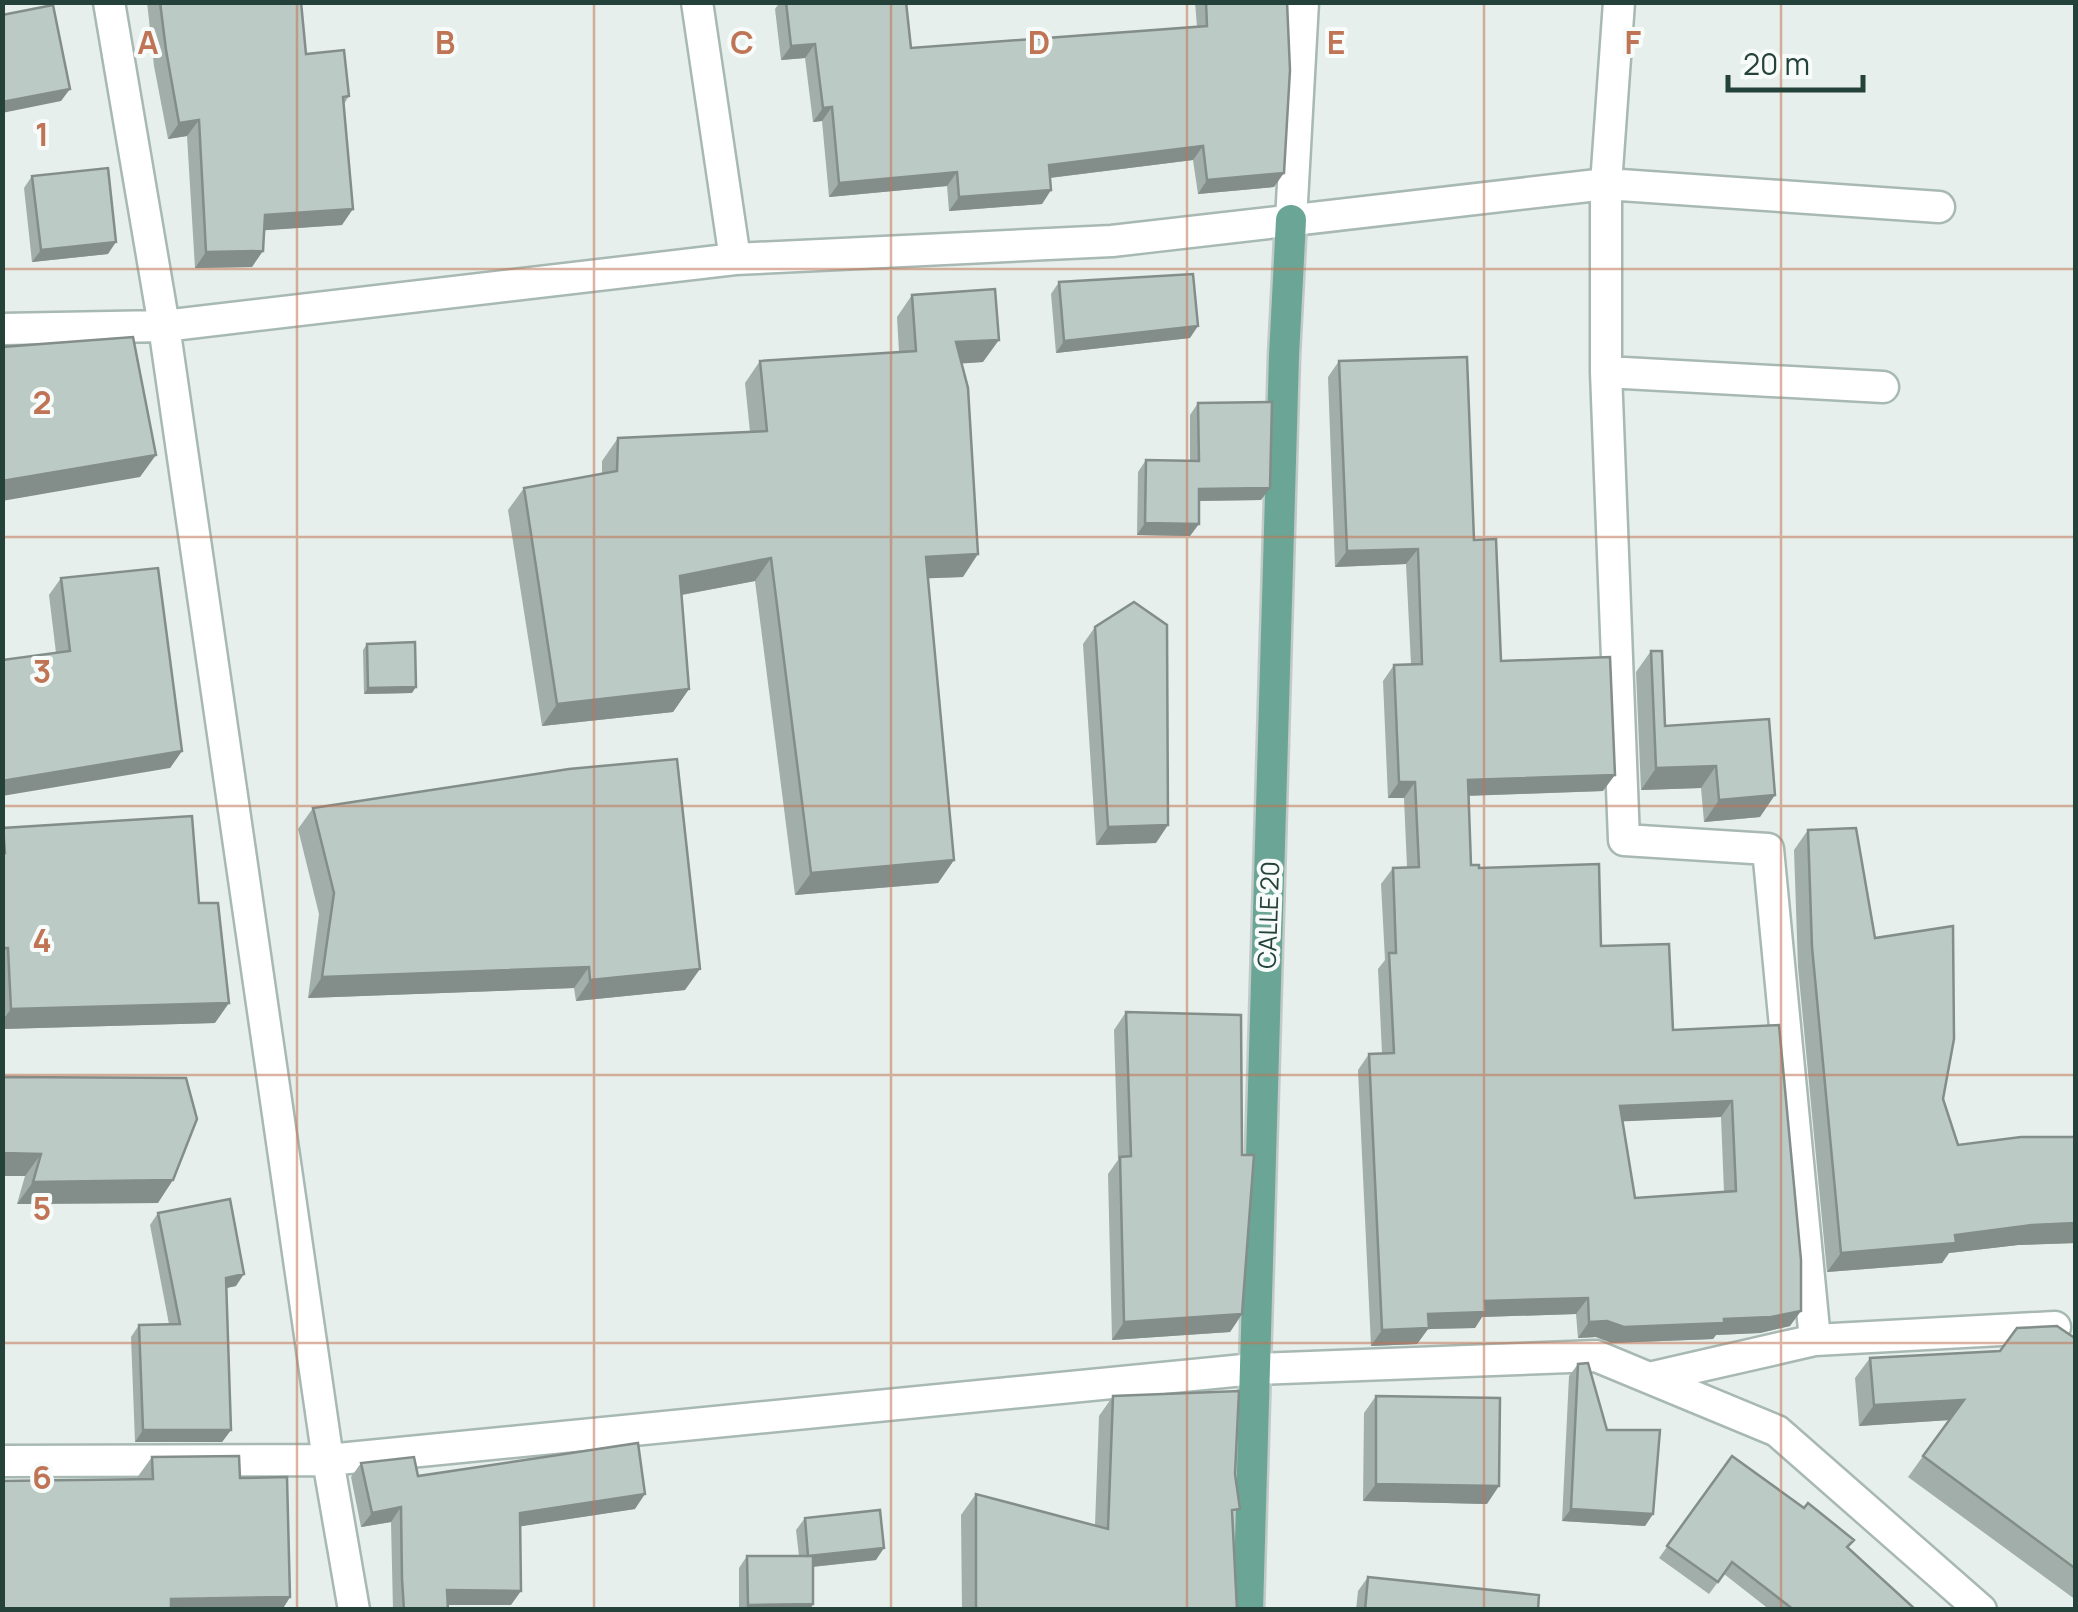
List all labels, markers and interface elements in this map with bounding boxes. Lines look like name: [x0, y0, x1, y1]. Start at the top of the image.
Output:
text: A: [137, 20, 159, 64]
text: B: [435, 20, 455, 64]
text: C: [730, 20, 754, 64]
text: D: [1028, 20, 1050, 64]
text: E: [1327, 20, 1345, 64]
text: F: [1625, 20, 1642, 64]
scale bar: [1728, 30, 1863, 92]
text: 20 m: [1743, 43, 1810, 84]
text: 1: [35, 112, 49, 156]
text: 2: [32, 380, 52, 424]
text: 3: [33, 649, 51, 693]
street label: CALLE 20: [1249, 861, 1287, 969]
text: 4: [32, 918, 52, 962]
text: 5: [33, 1186, 51, 1230]
text: 6: [32, 1455, 52, 1499]

